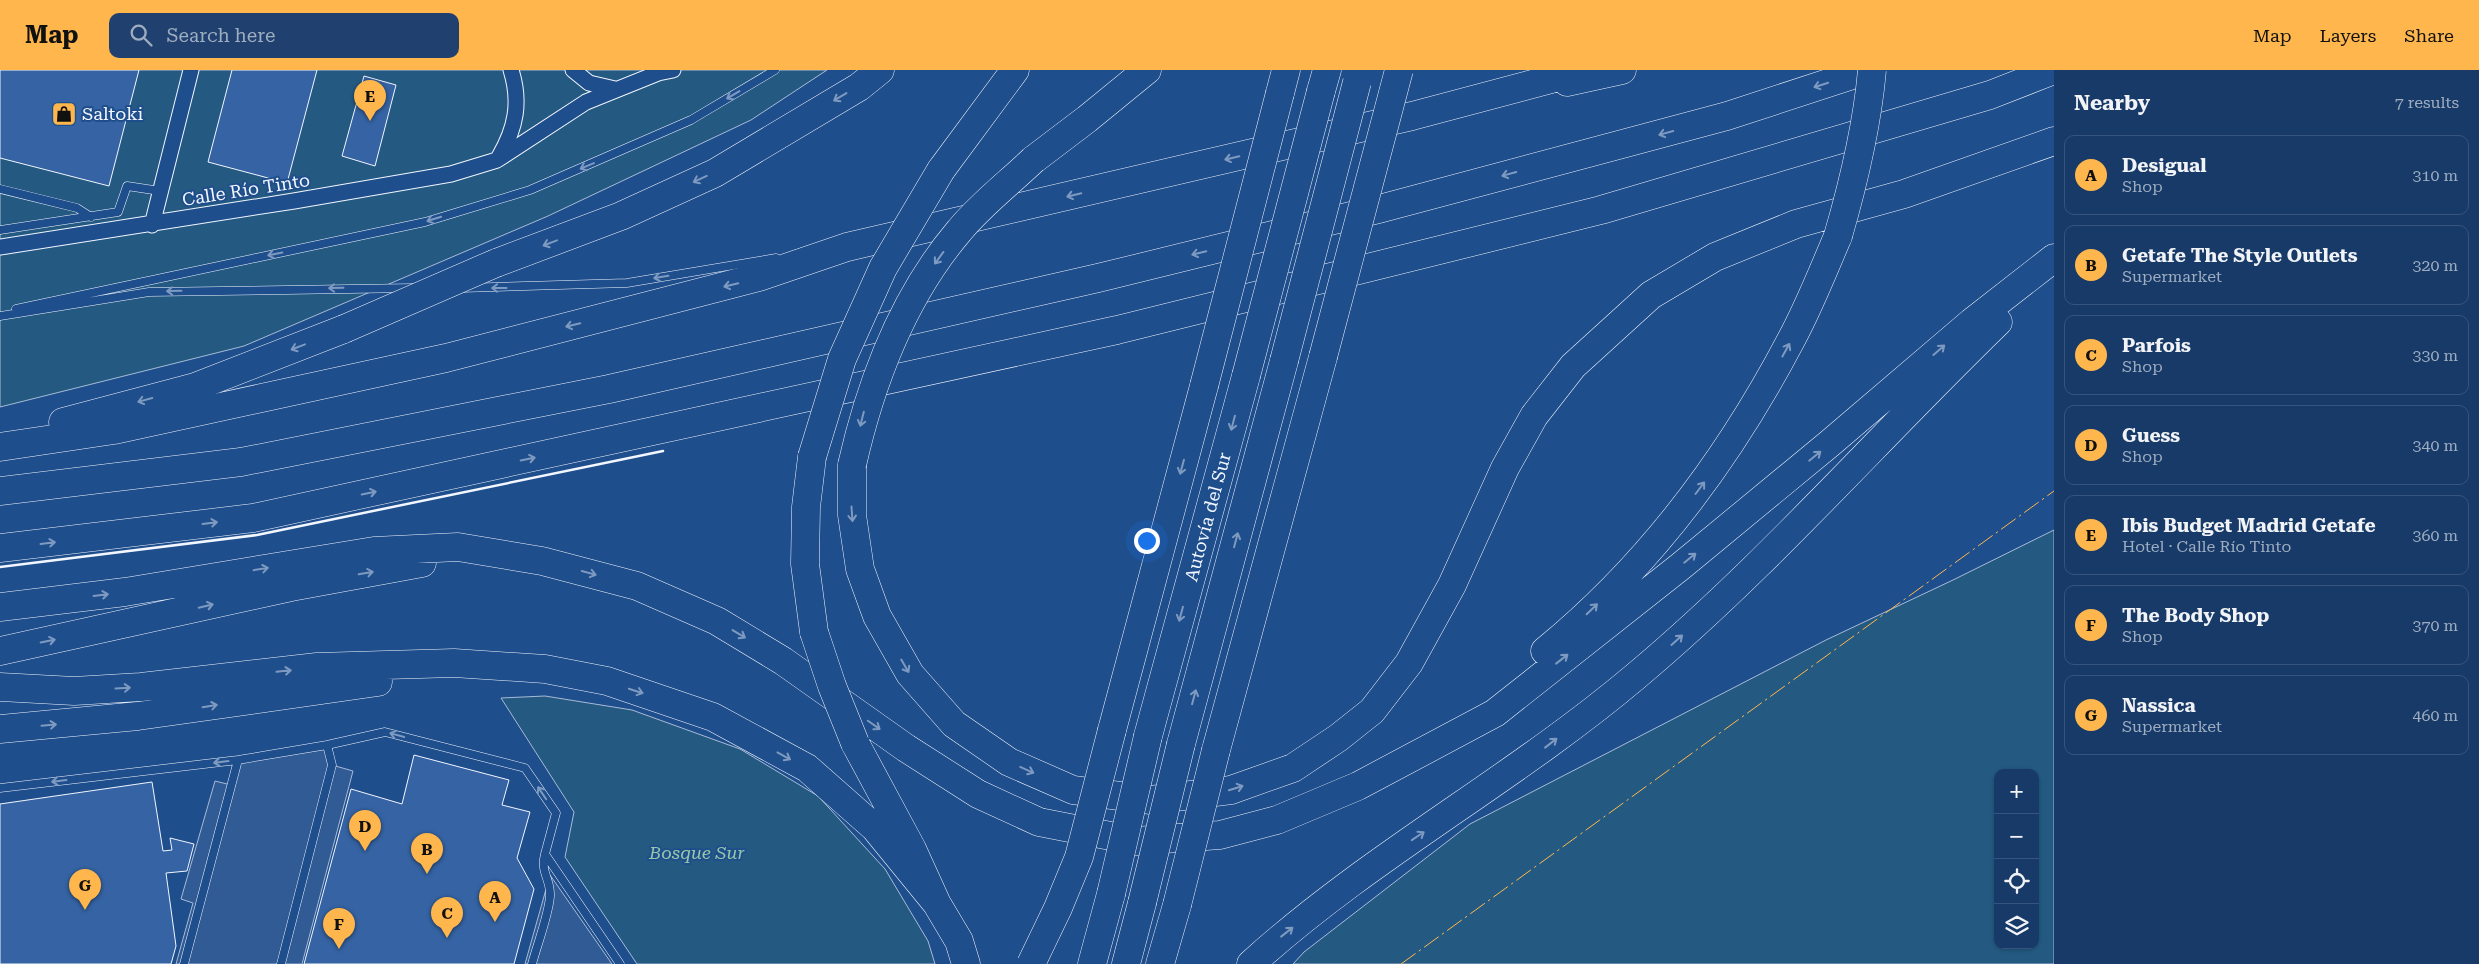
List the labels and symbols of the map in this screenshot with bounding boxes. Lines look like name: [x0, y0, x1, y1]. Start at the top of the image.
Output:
pin: E: [354, 80, 386, 121]
one-way arrow: [1814, 81, 1830, 91]
one-way arrow: [726, 91, 740, 101]
one-way arrow: [834, 93, 848, 103]
shop icon: Saltoki: [51, 101, 77, 127]
place label: Saltoki: [82, 103, 144, 124]
one-way arrow: [1658, 128, 1674, 138]
one-way arrow: [1224, 154, 1240, 163]
one-way arrow: [580, 161, 595, 171]
street label: Calle Río Tinto: [181, 169, 311, 210]
one-way arrow: [1501, 170, 1517, 179]
one-way arrow: [693, 175, 708, 185]
one-way arrow: [1066, 191, 1082, 200]
one-way arrow: [426, 215, 442, 225]
one-way arrow: [543, 239, 558, 248]
one-way arrow: [1191, 249, 1207, 258]
one-way arrow: [267, 250, 283, 259]
one-way arrow: [934, 251, 944, 265]
one-way arrow: [653, 273, 669, 283]
one-way arrow: [723, 281, 739, 290]
one-way arrow: [491, 283, 508, 293]
one-way arrow: [329, 284, 345, 293]
one-way arrow: [166, 287, 182, 296]
one-way arrow: [566, 321, 582, 330]
one-way arrow: [291, 343, 306, 352]
one-way arrow: [1781, 343, 1791, 358]
one-way arrow: [1932, 345, 1945, 356]
one-way arrow: [138, 396, 154, 405]
one-way arrow: [857, 411, 867, 427]
one-way arrow: [1228, 415, 1237, 431]
street label: Autovía del Sur: [1180, 450, 1235, 584]
one-way arrow: [1809, 450, 1822, 461]
one-way arrow: [520, 454, 536, 463]
one-way arrow: [1177, 459, 1186, 475]
one-way arrow: [1694, 482, 1705, 495]
one-way arrow: [361, 488, 377, 497]
one-way arrow: [848, 506, 857, 522]
one-way arrow: [201, 518, 217, 528]
your location: [1134, 528, 1160, 554]
one-way arrow: [1232, 532, 1242, 548]
one-way arrow: [40, 538, 56, 548]
one-way arrow: [1683, 553, 1696, 564]
one-way arrow: [253, 564, 269, 574]
one-way arrow: [357, 568, 373, 578]
one-way arrow: [581, 569, 597, 579]
one-way arrow: [92, 590, 108, 600]
one-way arrow: [198, 601, 214, 610]
one-way arrow: [1585, 603, 1598, 615]
one-way arrow: [1176, 605, 1186, 621]
one-way arrow: [731, 630, 745, 640]
one-way arrow: [1670, 634, 1683, 646]
one-way arrow: [39, 636, 55, 645]
one-way arrow: [1556, 654, 1569, 665]
one-way arrow: [900, 658, 910, 673]
one-way arrow: [276, 666, 292, 676]
one-way arrow: [114, 684, 130, 693]
one-way arrow: [628, 687, 643, 696]
one-way arrow: [1190, 689, 1199, 705]
one-way arrow: [202, 700, 218, 710]
one-way arrow: [40, 720, 56, 729]
one-way arrow: [866, 720, 880, 730]
one-way arrow: [390, 730, 406, 739]
one-way arrow: [1544, 737, 1557, 748]
one-way arrow: [776, 752, 791, 761]
one-way arrow: [213, 757, 229, 767]
one-way arrow: [1019, 766, 1034, 775]
one-way arrow: [52, 776, 68, 786]
one-way arrow: [1227, 783, 1243, 793]
one-way arrow: [537, 787, 547, 801]
pin: D: [349, 810, 381, 851]
one-way arrow: [1411, 831, 1425, 841]
pin: B: [411, 833, 443, 874]
park label: Bosque Sur: [648, 842, 745, 863]
pin: G: [69, 869, 101, 910]
pin: A: [479, 881, 511, 922]
pin: C: [431, 897, 463, 938]
pin: F: [323, 908, 355, 949]
one-way arrow: [1280, 926, 1293, 937]

